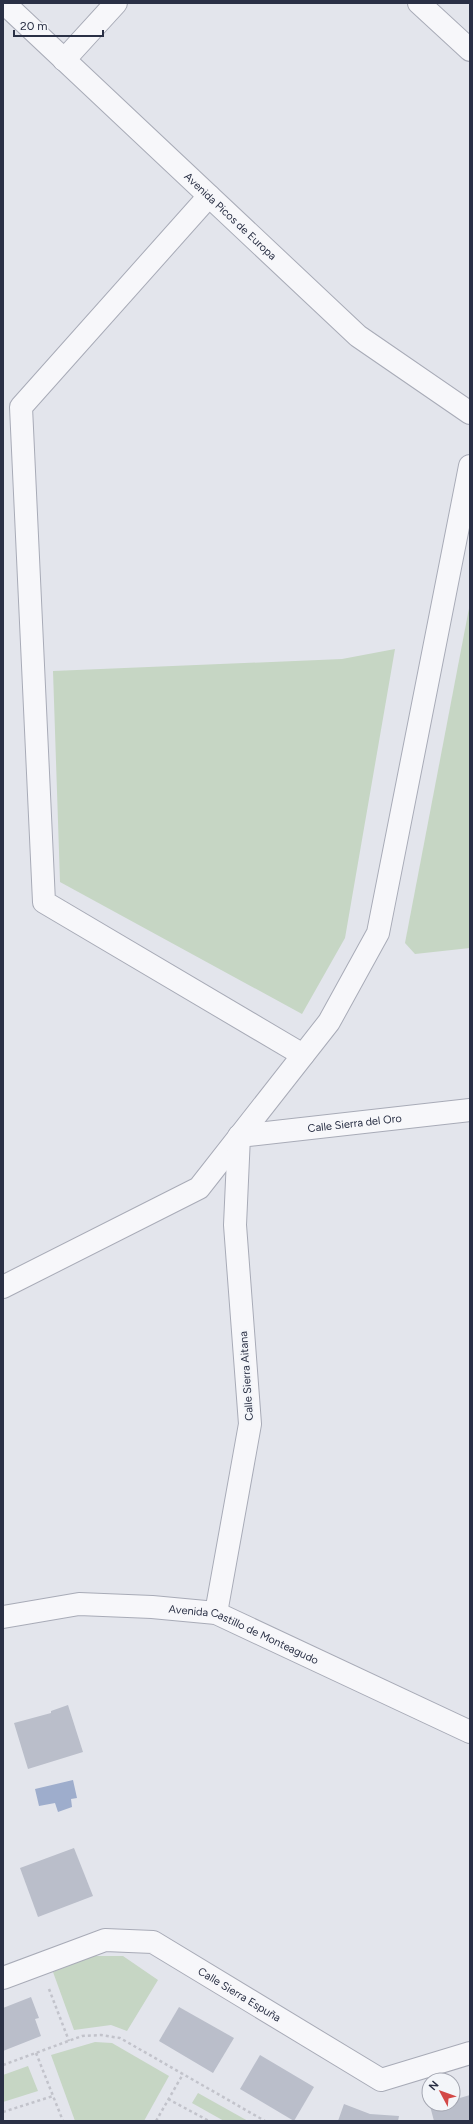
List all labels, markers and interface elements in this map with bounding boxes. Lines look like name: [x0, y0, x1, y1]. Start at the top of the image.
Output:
scale bar: [14, 12, 103, 38]
text: 20 m: [20, 19, 48, 33]
street label: Avenida Picos de Europa: [181, 170, 279, 263]
street label: Calle Sierra del Oro: [307, 1112, 402, 1135]
street label: Calle Sierra Aitana: [237, 1331, 256, 1421]
street label: Avenida Castillo de Monteagudo: [168, 1603, 321, 1667]
street label: Calle Sierra Espuña: [196, 1965, 283, 2025]
north arrow: [421, 2072, 461, 2112]
text: N: [426, 2078, 442, 2093]

